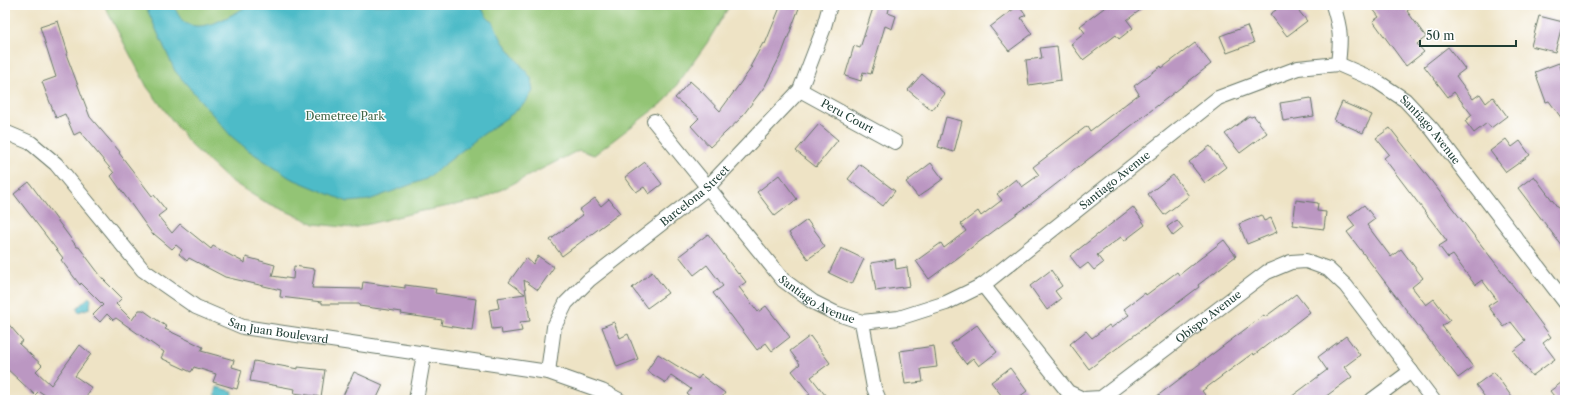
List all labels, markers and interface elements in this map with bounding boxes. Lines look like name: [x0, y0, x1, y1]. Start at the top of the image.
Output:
scale bar: [1420, 22, 1516, 48]
text: 50 m: [1426, 28, 1455, 43]
street label: Santiago Avenue: [1398, 92, 1464, 167]
street label: Peru Court: [819, 96, 876, 136]
park label: Demetree Park: [305, 109, 385, 123]
street label: Santiago Avenue: [1076, 148, 1153, 213]
street label: Barcelona Street: [657, 162, 732, 229]
street label: Santiago Avenue: [775, 272, 857, 326]
street label: Obispo Avenue: [1173, 287, 1244, 346]
street label: San Juan Boulevard: [226, 314, 329, 347]

